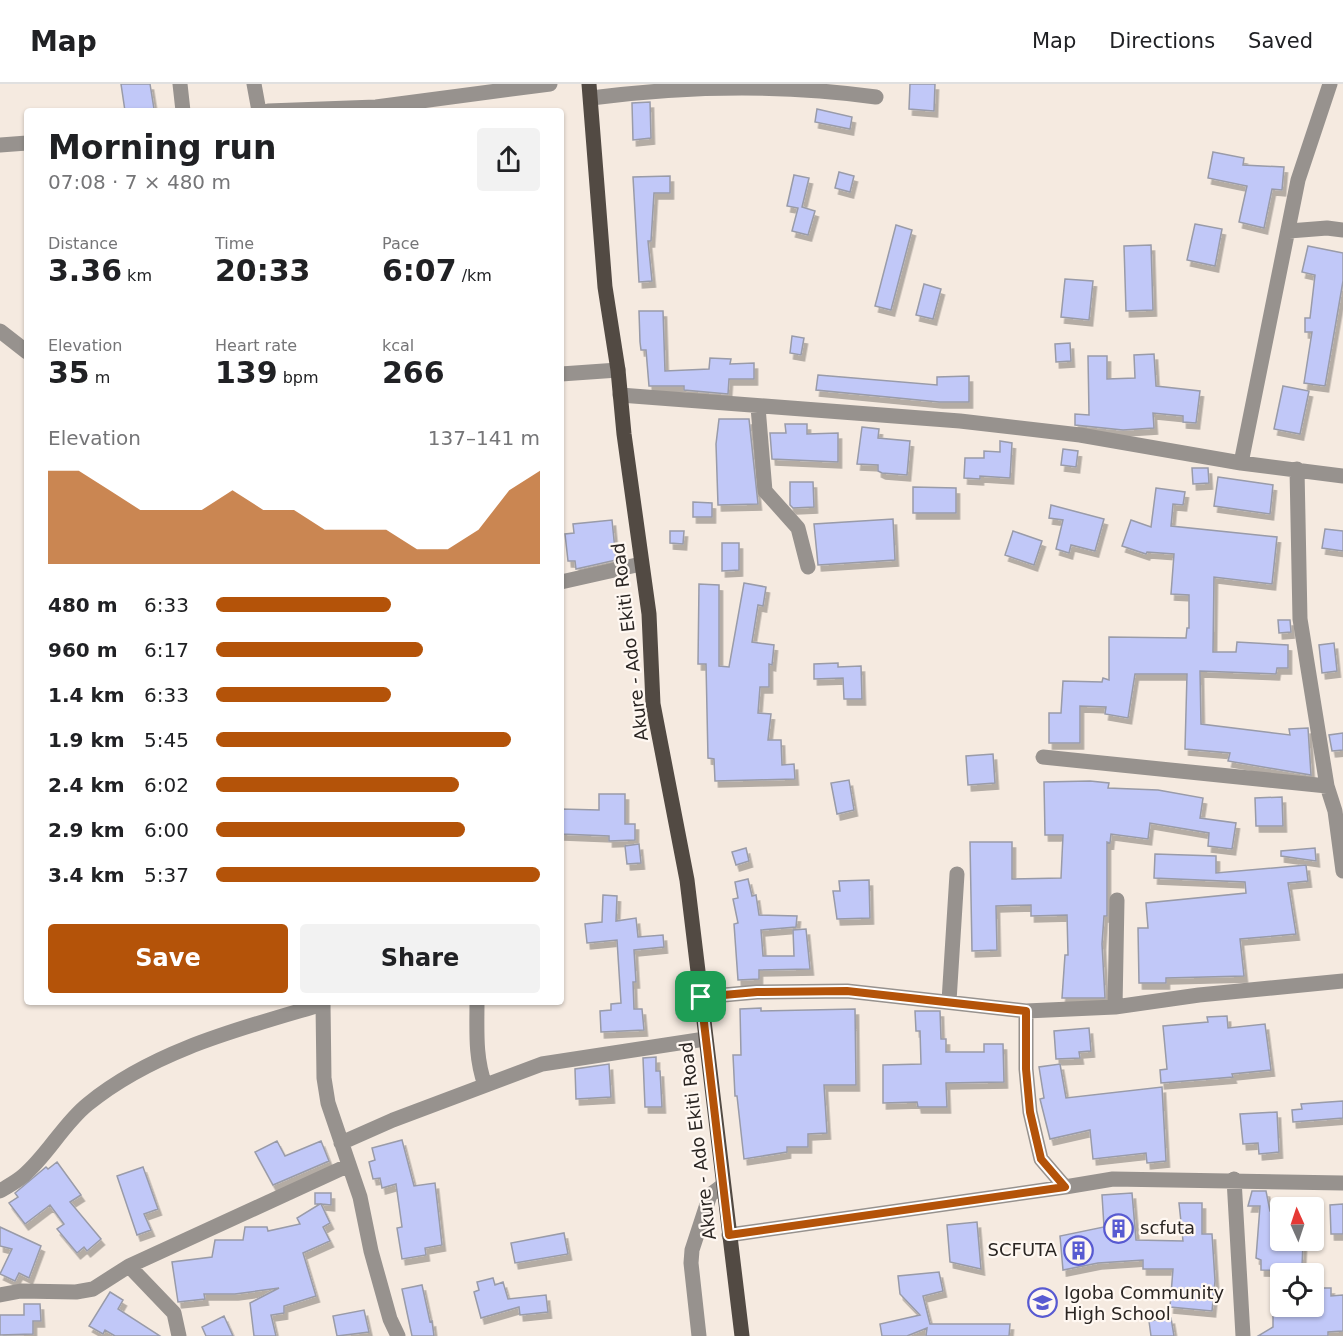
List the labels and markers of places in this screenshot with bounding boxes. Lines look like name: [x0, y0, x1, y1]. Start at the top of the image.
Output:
pin: [675, 971, 726, 1022]
building icon: scfuta: [1103, 1212, 1135, 1244]
place label: scfuta: [1140, 1217, 1195, 1238]
building icon: SCFUTA: [1062, 1234, 1094, 1266]
place label: SCFUTA: [988, 1239, 1058, 1260]
place label: Igoba Community High School: [1064, 1282, 1224, 1324]
school or university icon: Igoba Community High School: [1027, 1287, 1059, 1319]

